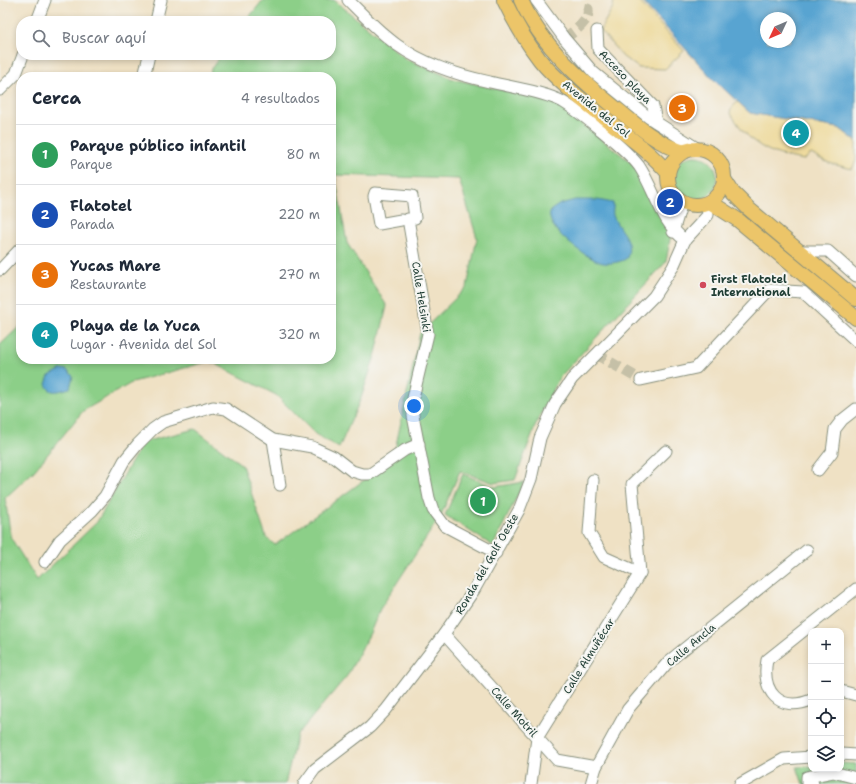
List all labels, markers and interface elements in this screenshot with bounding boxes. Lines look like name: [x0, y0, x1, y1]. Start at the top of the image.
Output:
north arrow: [760, 12, 796, 48]
search box: [16, 16, 336, 60]
icon: search: [30, 27, 52, 49]
text: Buscar aquí: [62, 28, 146, 48]
street label: Acceso playa: [595, 47, 655, 107]
street label: Avenida del Sol: [559, 77, 633, 141]
text: Cerca: [32, 87, 81, 109]
text: 4 resultados: [241, 90, 320, 107]
pin: 3: [669, 93, 695, 123]
pin: 4: [783, 118, 809, 148]
text: Parque público infantil: [70, 136, 246, 156]
text: 1: [42, 146, 48, 163]
text: 80 m: [286, 146, 320, 163]
text: Parque: [70, 156, 113, 173]
pin: 2: [657, 187, 683, 217]
text: Flatotel: [70, 196, 132, 216]
text: 2: [40, 206, 50, 223]
text: 220 m: [278, 206, 320, 223]
text: Parada: [70, 216, 114, 233]
text: Yucas Mare: [70, 256, 161, 276]
street label: Calle Helsinki: [408, 261, 434, 333]
text: 3: [40, 266, 50, 283]
text: 270 m: [278, 266, 320, 283]
place label: First Flatotel International: [711, 272, 791, 300]
text: Restaurante: [70, 276, 147, 293]
marker: First Flatotel International: [698, 280, 708, 290]
text: Playa de la Yuca: [70, 316, 200, 336]
text: 4: [40, 326, 50, 343]
text: 320 m: [278, 326, 320, 343]
text: Lugar · Avenida del Sol: [70, 336, 217, 353]
your location: [404, 396, 424, 416]
pin: 1: [470, 486, 496, 516]
street label: Ronda del Golf Oeste: [452, 511, 522, 617]
street label: Calle Almuñécar: [560, 615, 618, 697]
street label: Calle Ancla: [663, 620, 719, 670]
map controls: [808, 628, 844, 772]
button: +: [808, 628, 844, 664]
button: −: [808, 664, 844, 700]
street label: Calle Motril: [487, 684, 541, 741]
button: locate: [808, 700, 844, 736]
button: layers: [808, 736, 844, 772]

